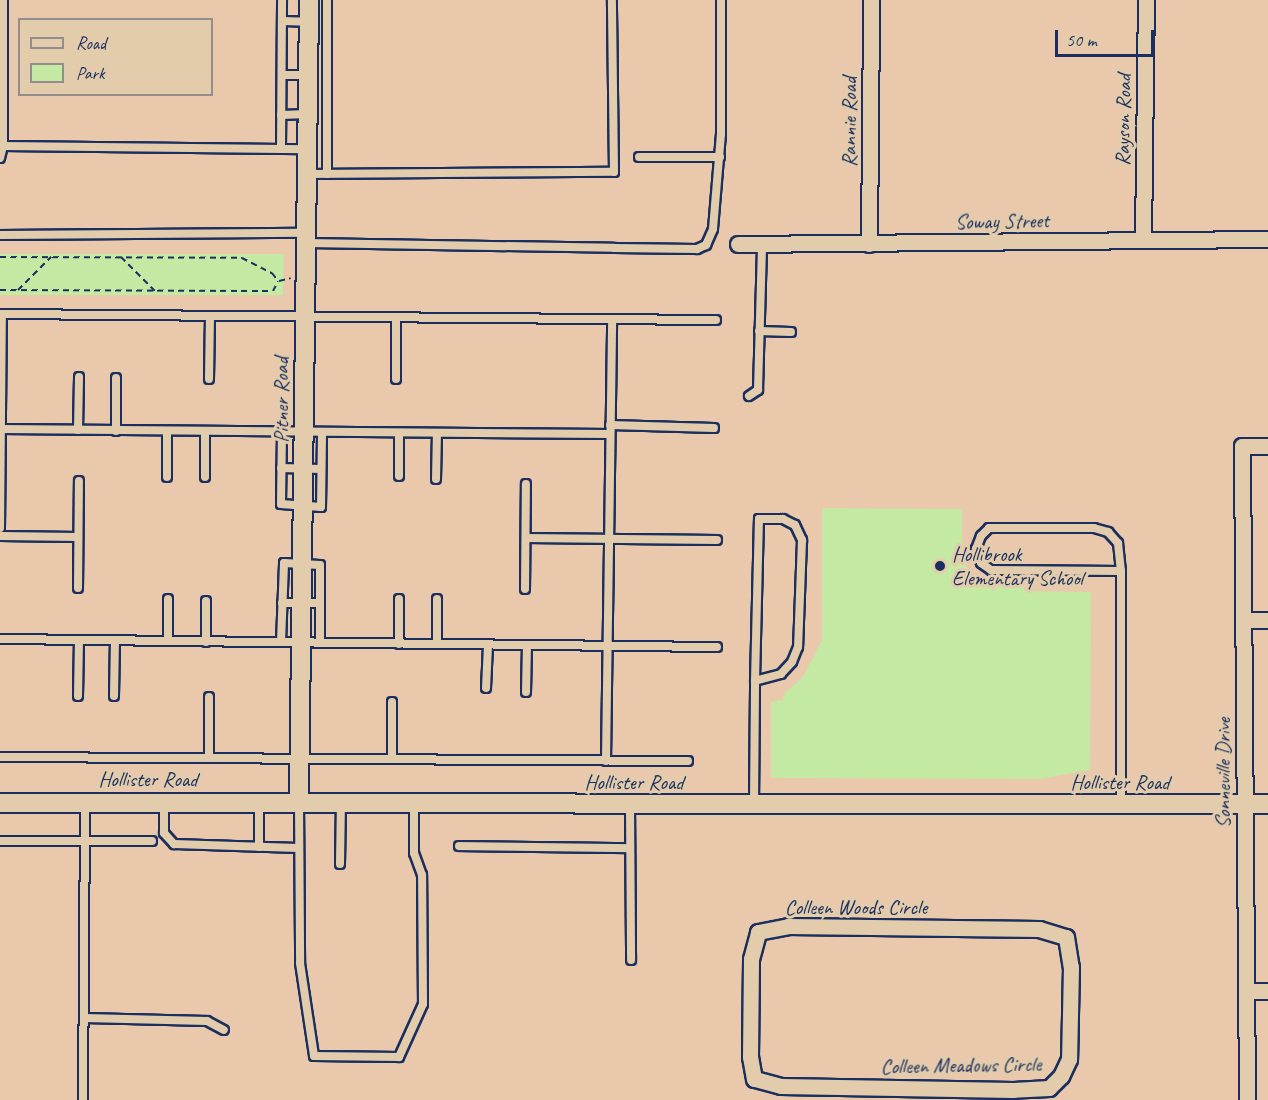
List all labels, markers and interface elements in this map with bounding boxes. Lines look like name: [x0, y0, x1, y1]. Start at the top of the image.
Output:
legend: [18, 18, 213, 96]
scale bar: [1058, 18, 1157, 56]
text: 50 m: [1066, 29, 1097, 51]
text: Road: [76, 32, 106, 54]
text: Park: [76, 62, 105, 84]
street label: Rayson Road: [1110, 74, 1136, 166]
street label: Rannie Road: [836, 77, 862, 167]
street label: Soway Street: [955, 208, 1049, 234]
street label: Pitner Road: [268, 358, 294, 442]
place label: Hollibrook Elementary School: [952, 541, 1083, 591]
marker: Hollibrook Elementary School: [933, 559, 947, 573]
street label: Sonneville Drive: [1210, 718, 1236, 828]
street label: Hollister Road: [99, 766, 197, 792]
street label: Hollister Road: [585, 769, 683, 795]
street label: Hollister Road: [1071, 769, 1169, 795]
street label: Colleen Woods Circle: [785, 894, 927, 920]
street label: Colleen Meadows Circle: [880, 1051, 1042, 1079]

